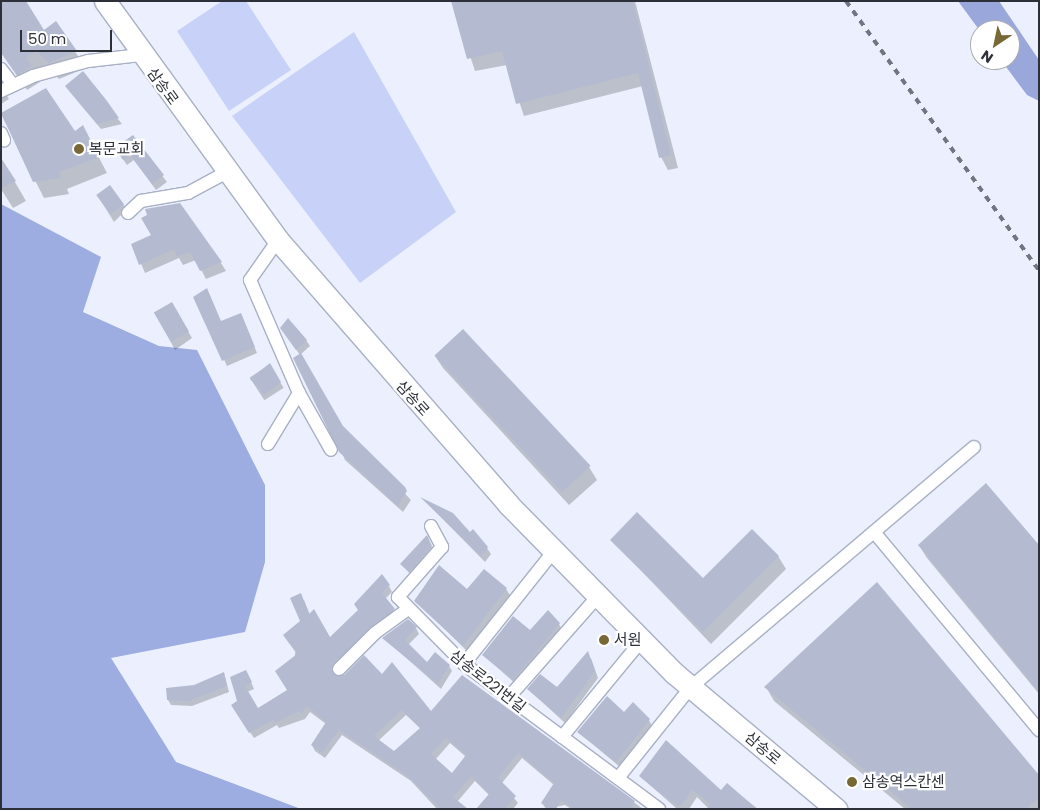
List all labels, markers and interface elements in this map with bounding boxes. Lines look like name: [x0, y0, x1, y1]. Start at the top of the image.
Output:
scale bar: [22, 20, 115, 52]
north arrow: [970, 20, 1020, 70]
text: 50 m: [28, 28, 66, 49]
text: N: [977, 45, 997, 68]
street label: 삼송로: [144, 64, 182, 108]
place label: 복문교회: [89, 140, 144, 158]
marker: 복문교회: [73, 143, 85, 155]
street label: 삼송로: [392, 377, 434, 419]
place label: 서원: [614, 631, 642, 649]
marker: 서원: [598, 634, 610, 646]
street label: 삼송로221번길: [447, 646, 529, 716]
street label: 삼송로: [741, 728, 785, 768]
place label: 삼송역스칸센: [862, 773, 945, 791]
marker: 삼송역스칸센: [846, 776, 858, 788]

